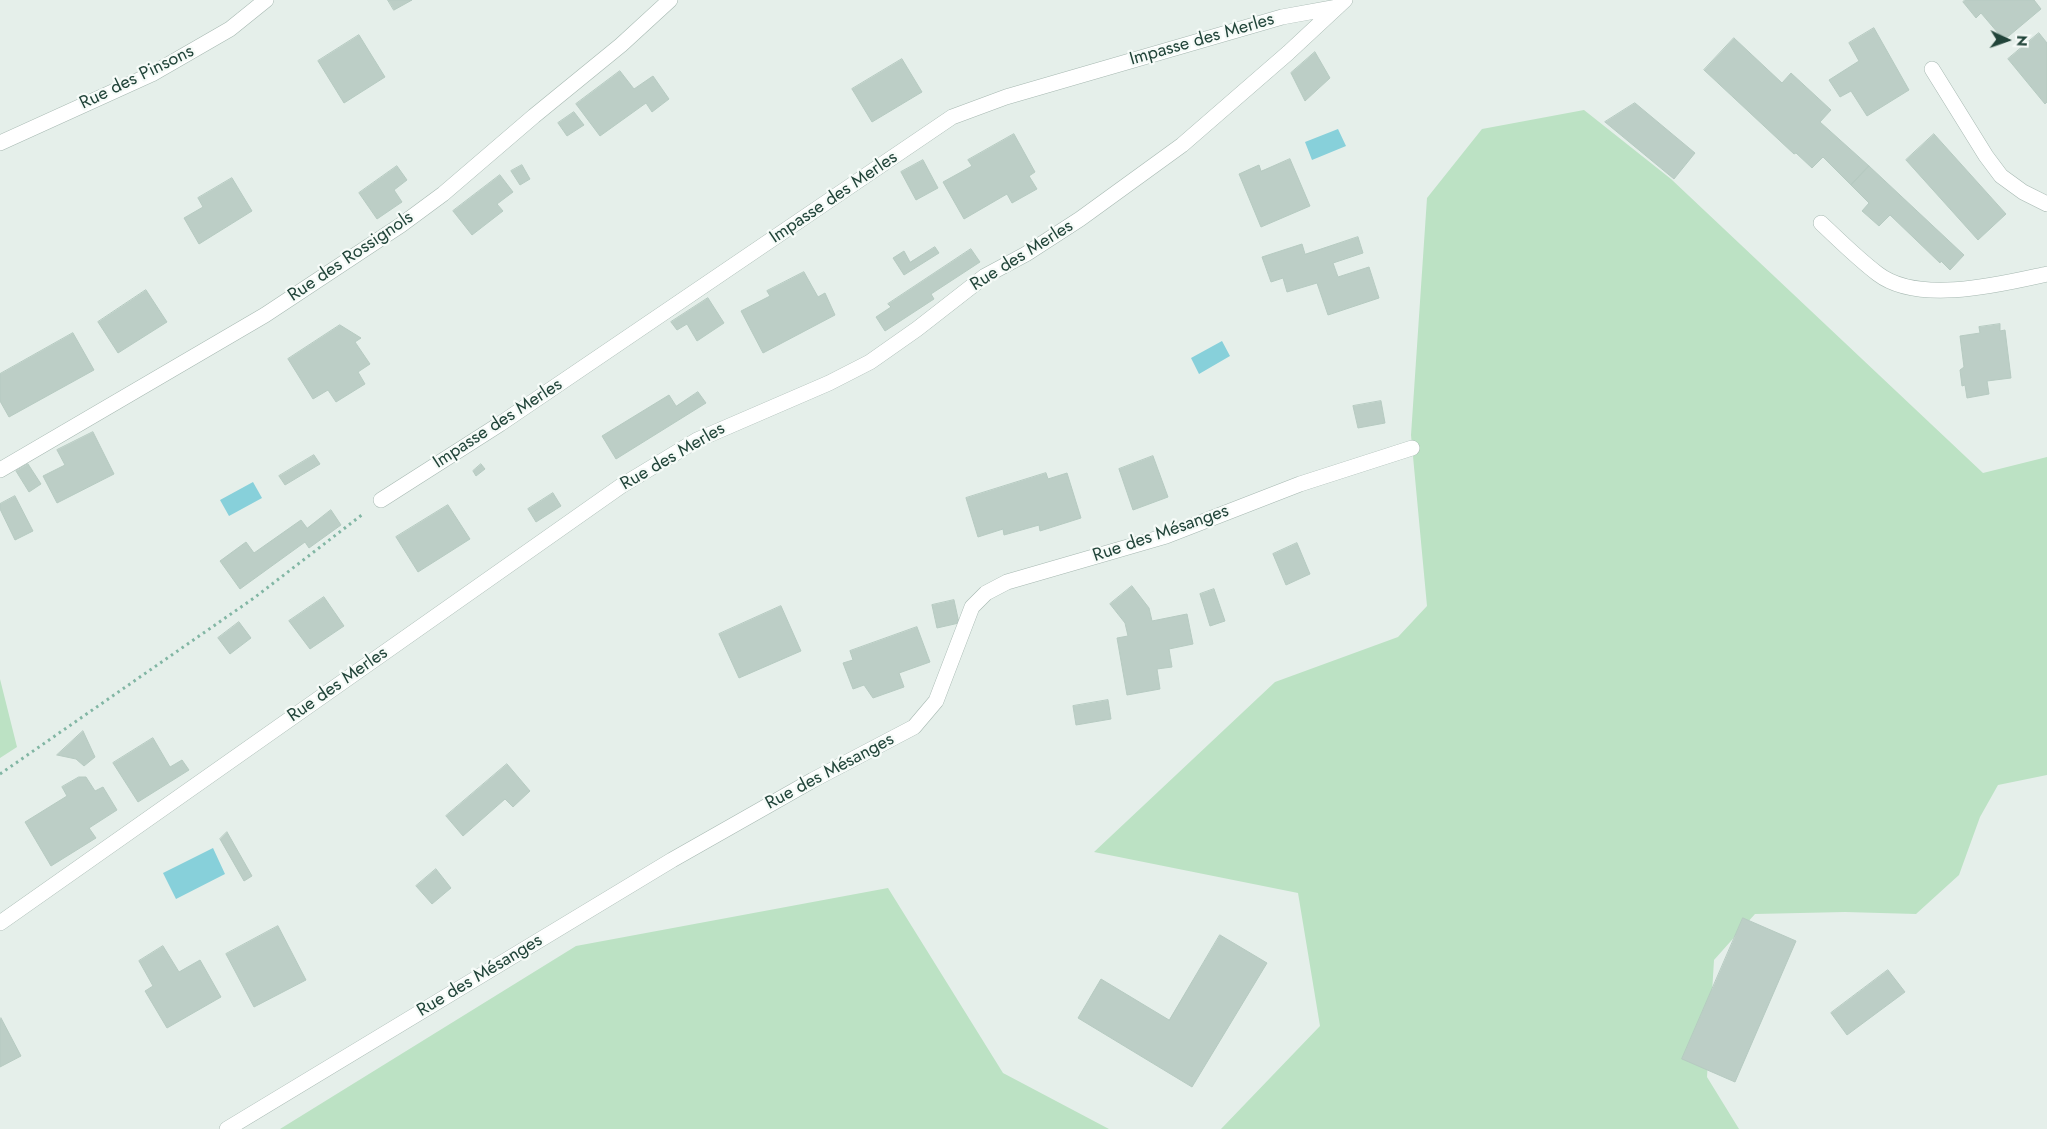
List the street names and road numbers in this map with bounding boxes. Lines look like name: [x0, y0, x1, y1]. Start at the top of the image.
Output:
street label: Impasse des Merles: [1127, 9, 1277, 71]
street label: Rue des Pinsons: [76, 41, 198, 115]
street label: Impasse des Merles: [766, 147, 902, 249]
street label: Rue des Rossignols: [284, 207, 418, 307]
street label: Rue des Merles: [967, 216, 1077, 296]
street label: Impasse des Merles: [429, 374, 567, 474]
street label: Rue des Merles: [617, 418, 729, 496]
street label: Rue des Mésanges: [1090, 501, 1232, 567]
street label: Rue des Merles: [284, 643, 392, 727]
street label: Rue des Mésanges: [762, 729, 898, 815]
street label: Rue des Mésanges: [413, 930, 547, 1022]

